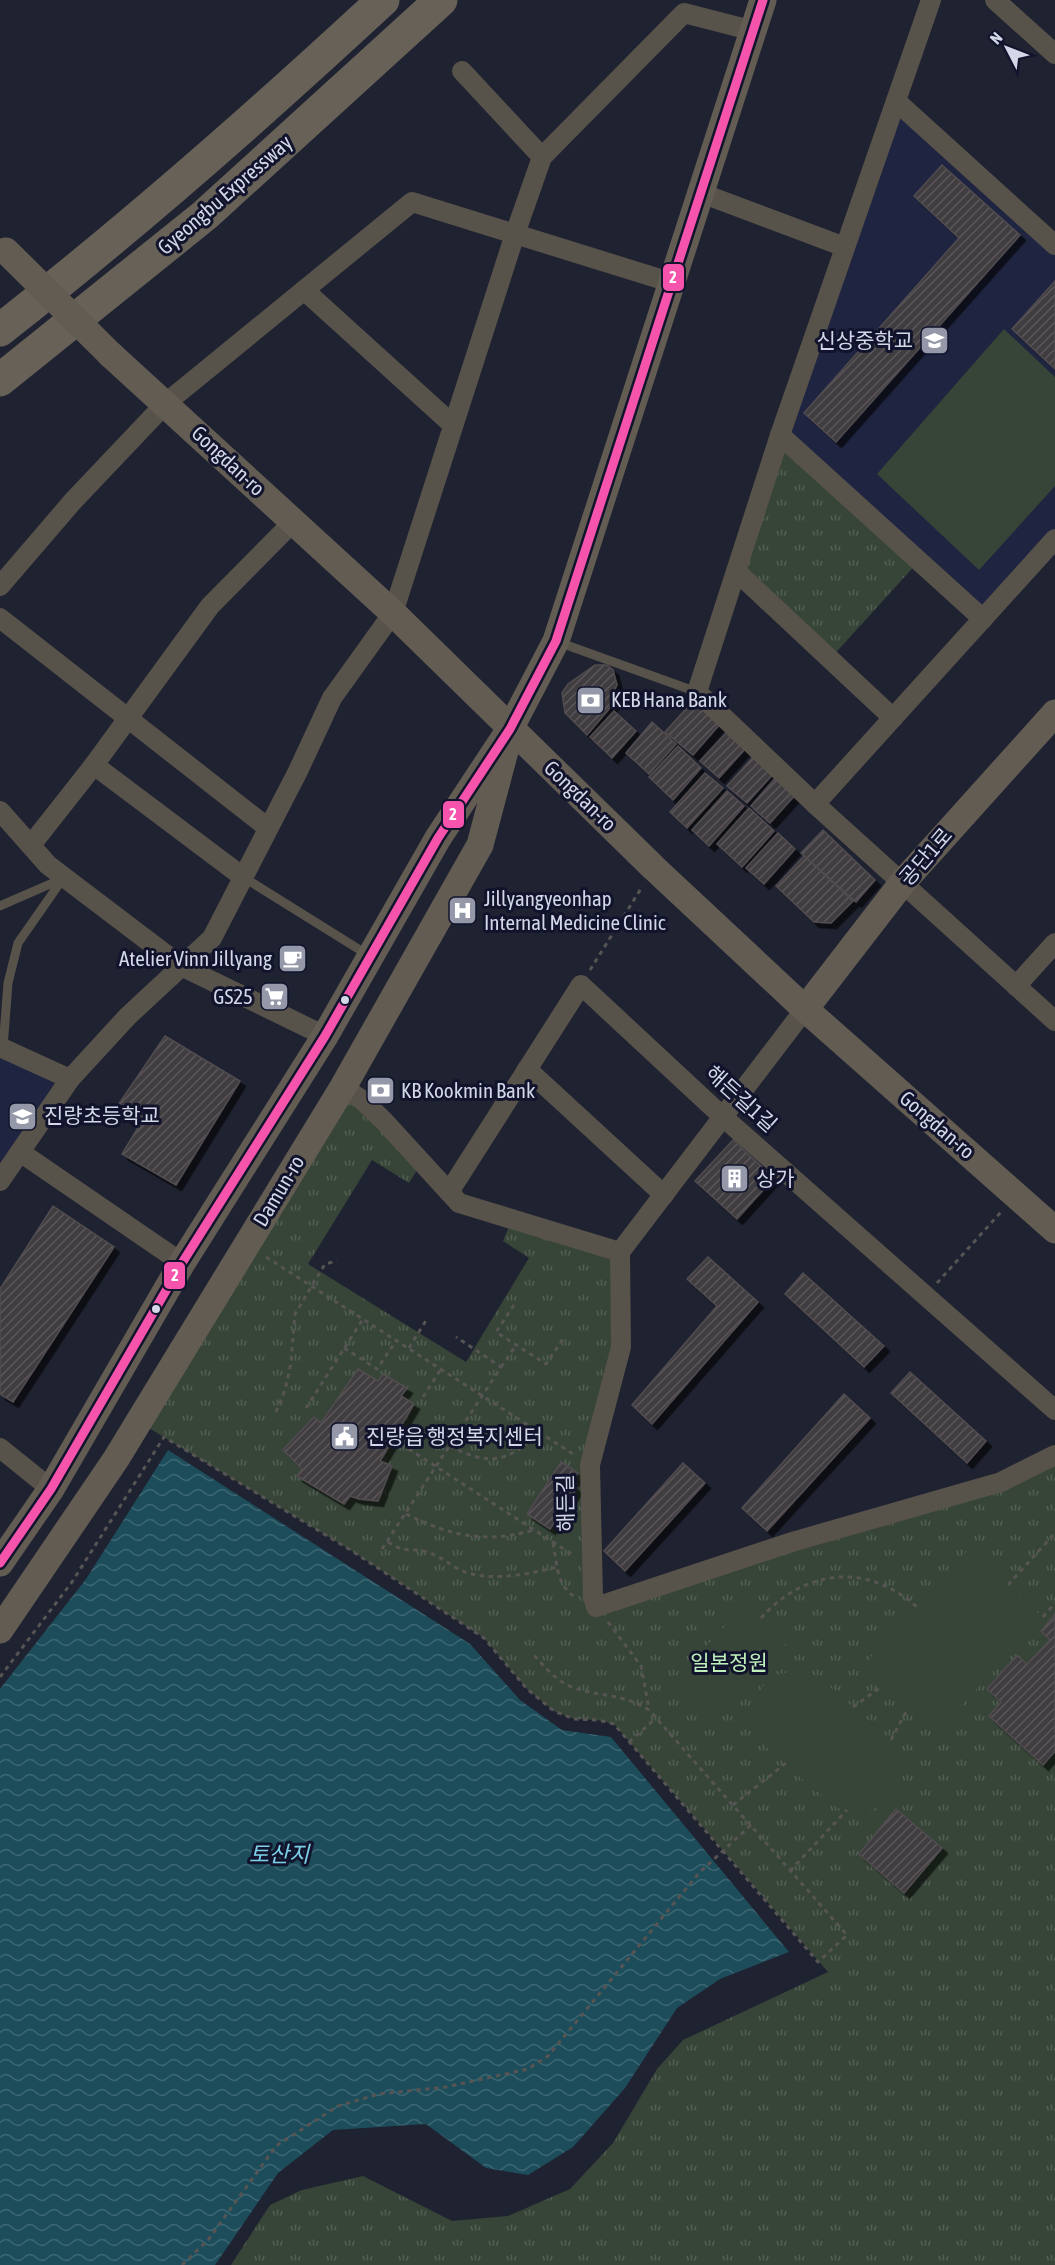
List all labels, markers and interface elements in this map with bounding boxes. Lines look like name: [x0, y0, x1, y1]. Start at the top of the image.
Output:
north arrow: [977, 18, 1037, 78]
text: N: [986, 28, 1006, 47]
street label: Gyeongbu Expressway: [152, 129, 297, 259]
line badge: 2: [662, 263, 685, 292]
text: 2: [669, 268, 677, 286]
school or university icon: 신상중학교: [918, 325, 950, 357]
place label: 신상중학교: [816, 328, 913, 352]
street label: Gongdan-ro: [187, 420, 270, 500]
bank icon: KEB Hana Bank: [574, 684, 606, 716]
place label: KEB Hana Bank: [611, 687, 727, 711]
street label: Gongdan-ro: [540, 755, 622, 836]
line badge: 2: [442, 800, 465, 829]
text: 2: [449, 805, 457, 823]
street label: 공단1로: [894, 823, 957, 890]
place label: Jillyangyeonhap Internal Medicine Clinic: [484, 886, 666, 934]
hospital icon: Jillyangyeonhap Internal Medicine Clinic: [447, 895, 479, 927]
cafe icon: Atelier Vinn Jillyang: [277, 943, 309, 975]
place label: Atelier Vinn Jillyang: [119, 946, 272, 970]
supermarket icon: GS25: [258, 981, 290, 1013]
place label: GS25: [213, 984, 253, 1008]
unlabelled marker: [339, 994, 351, 1006]
street label: 해든길1길: [701, 1060, 782, 1136]
bank icon: KB Kookmin Bank: [364, 1075, 396, 1107]
place label: KB Kookmin Bank: [401, 1078, 535, 1102]
street label: Gongdan-ro: [895, 1085, 980, 1163]
school or university icon: 진량초등학교: [7, 1100, 39, 1132]
place label: 진량초등학교: [44, 1103, 160, 1127]
street label: Damun-ro: [248, 1151, 309, 1230]
building icon: 상가: [719, 1163, 751, 1195]
place label: 상가: [756, 1166, 795, 1190]
line badge: 2: [163, 1261, 186, 1290]
text: 2: [171, 1266, 179, 1284]
unlabelled marker: [150, 1303, 162, 1315]
public building icon: 진량읍 행정복지센터: [329, 1421, 361, 1453]
place label: 진량읍 행정복지센터: [366, 1424, 543, 1448]
street label: 해든길: [552, 1474, 578, 1532]
park label: 일본정원: [690, 1650, 768, 1674]
water label: 토산지: [249, 1841, 311, 1867]

